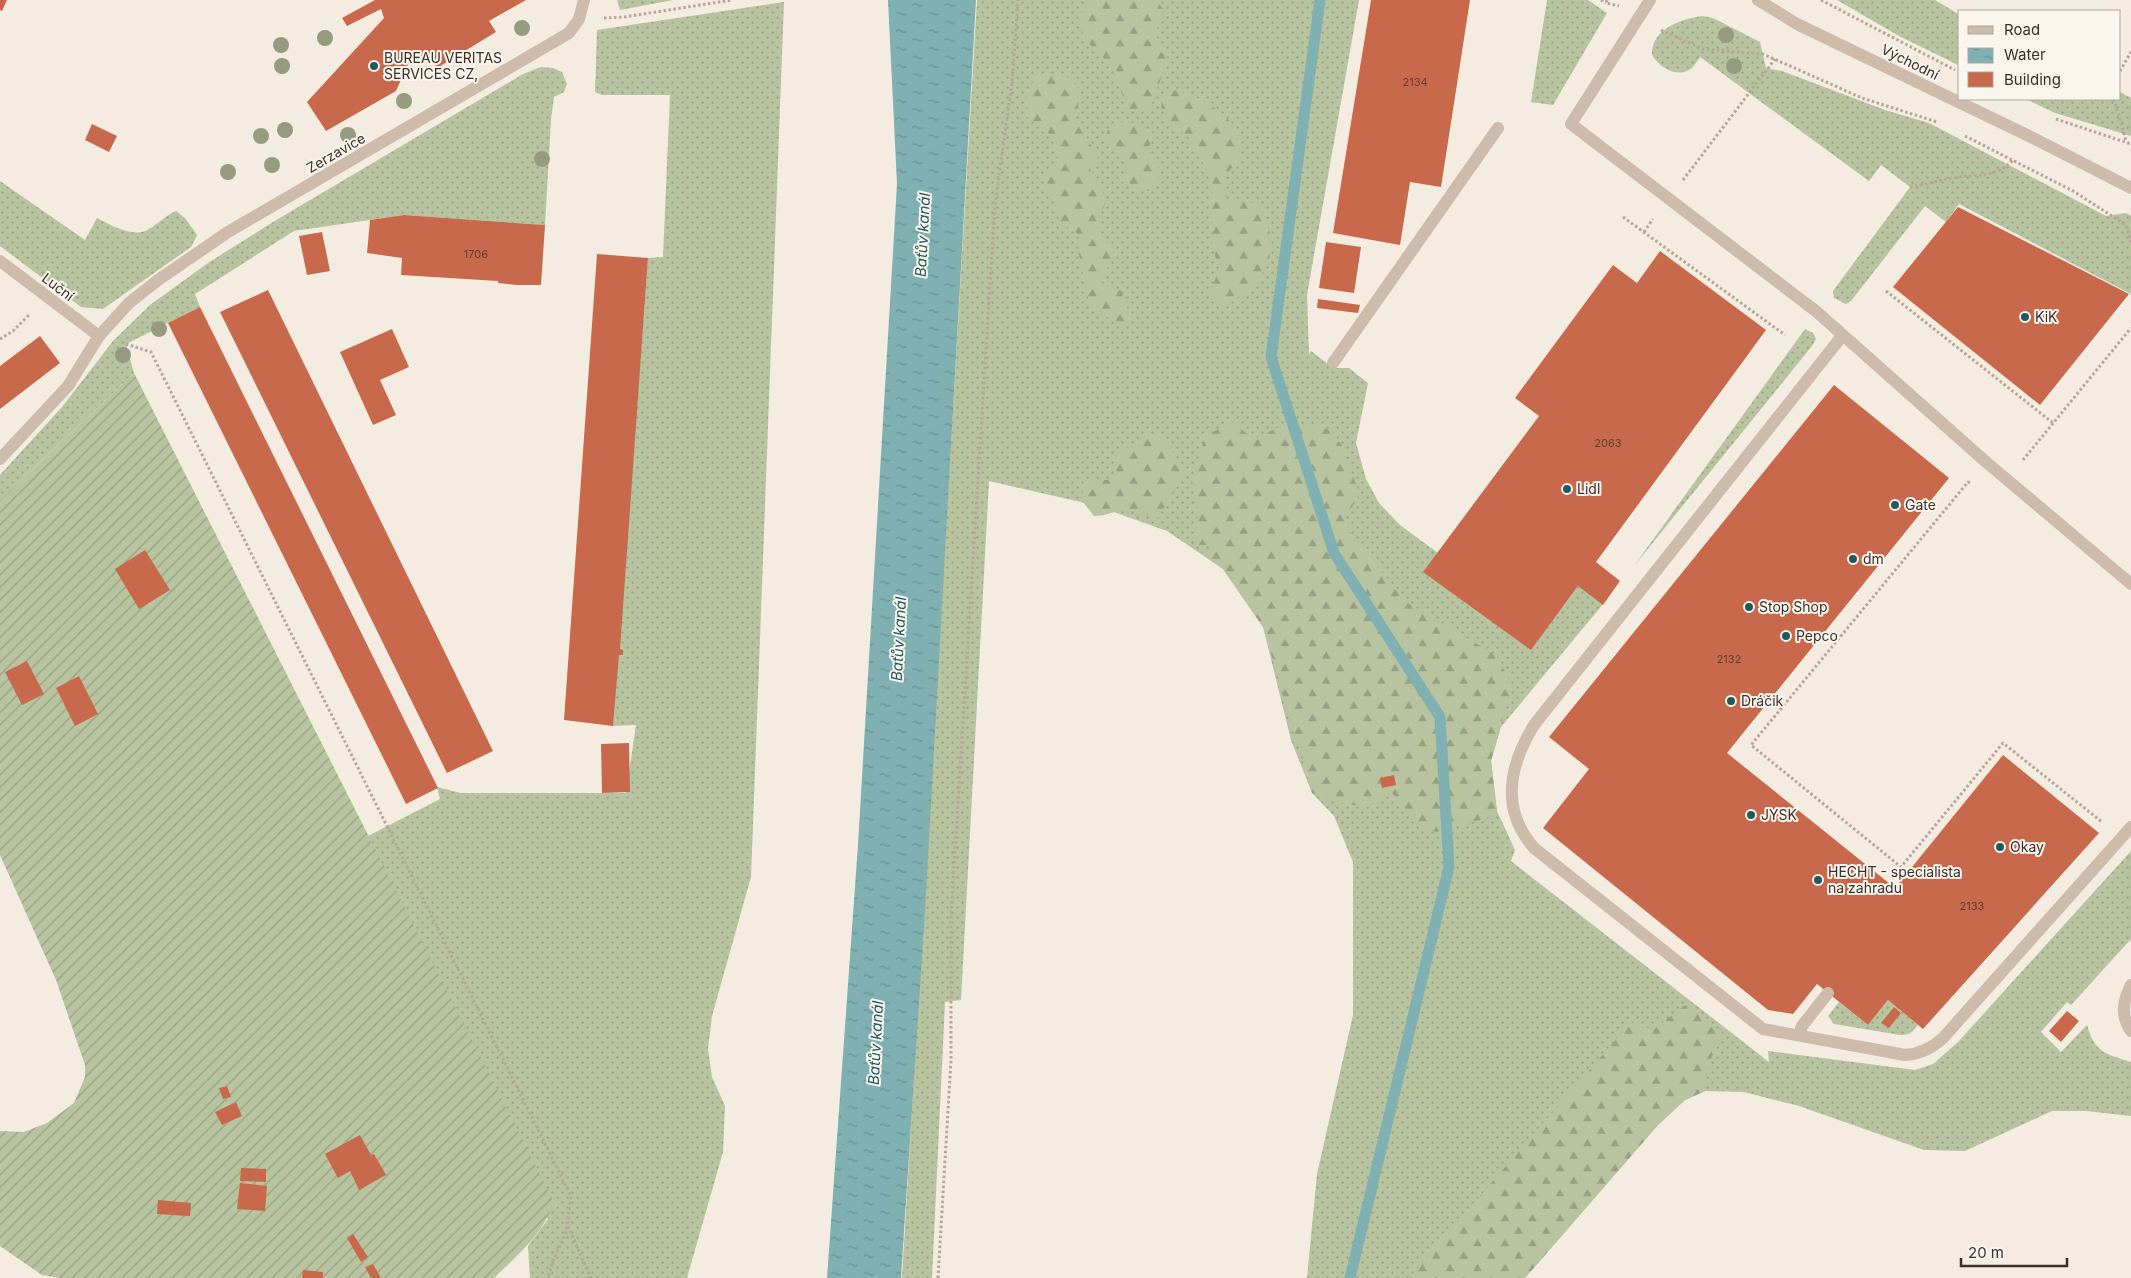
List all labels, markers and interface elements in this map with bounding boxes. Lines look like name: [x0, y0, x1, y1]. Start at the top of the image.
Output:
legend: [1958, 10, 2121, 100]
text: Road: [2004, 20, 2040, 39]
street label: Východní: [1879, 40, 1942, 83]
text: Water: [2004, 45, 2046, 64]
place label: BUREAU VERITAS SERVICES CZ,: [384, 49, 502, 82]
marker: BUREAU VERITAS SERVICES CZ,: [368, 60, 380, 72]
text: Building: [2004, 70, 2061, 89]
house number: 2134: [1402, 75, 1428, 89]
street label: Zerzavice: [303, 129, 368, 176]
water label: Baťův kanál: [911, 192, 934, 278]
house number: 1706: [464, 247, 488, 261]
street label: Luční: [39, 269, 78, 305]
place label: KiK: [2035, 308, 2058, 325]
marker: KiK: [2019, 311, 2031, 323]
house number: 2063: [1594, 436, 1622, 450]
place label: Lidl: [1577, 480, 1600, 497]
marker: Lidl: [1561, 483, 1573, 495]
place label: Gate: [1905, 496, 1936, 513]
marker: Gate: [1889, 499, 1901, 511]
place label: dm: [1863, 550, 1884, 567]
marker: dm: [1847, 553, 1859, 565]
water label: Baťův kanál: [887, 596, 910, 682]
place label: Stop Shop: [1759, 598, 1828, 615]
marker: Stop Shop: [1743, 601, 1755, 613]
place label: Pepco: [1796, 627, 1838, 644]
marker: Pepco: [1780, 630, 1792, 642]
house number: 2132: [1717, 652, 1741, 666]
place label: Dráčik: [1741, 692, 1784, 709]
marker: Dráčik: [1725, 695, 1737, 707]
place label: JYSK: [1761, 806, 1797, 823]
marker: JYSK: [1745, 809, 1757, 821]
place label: Okay: [2010, 838, 2044, 855]
marker: Okay: [1994, 841, 2006, 853]
place label: HECHT - specialista na zahradu: [1828, 863, 1961, 896]
marker: HECHT - specialista na zahradu: [1812, 874, 1824, 886]
house number: 2133: [1960, 899, 1985, 913]
water label: Baťův kanál: [864, 1000, 887, 1086]
scale bar: [1961, 1236, 2067, 1268]
text: 20 m: [1968, 1243, 2004, 1262]

